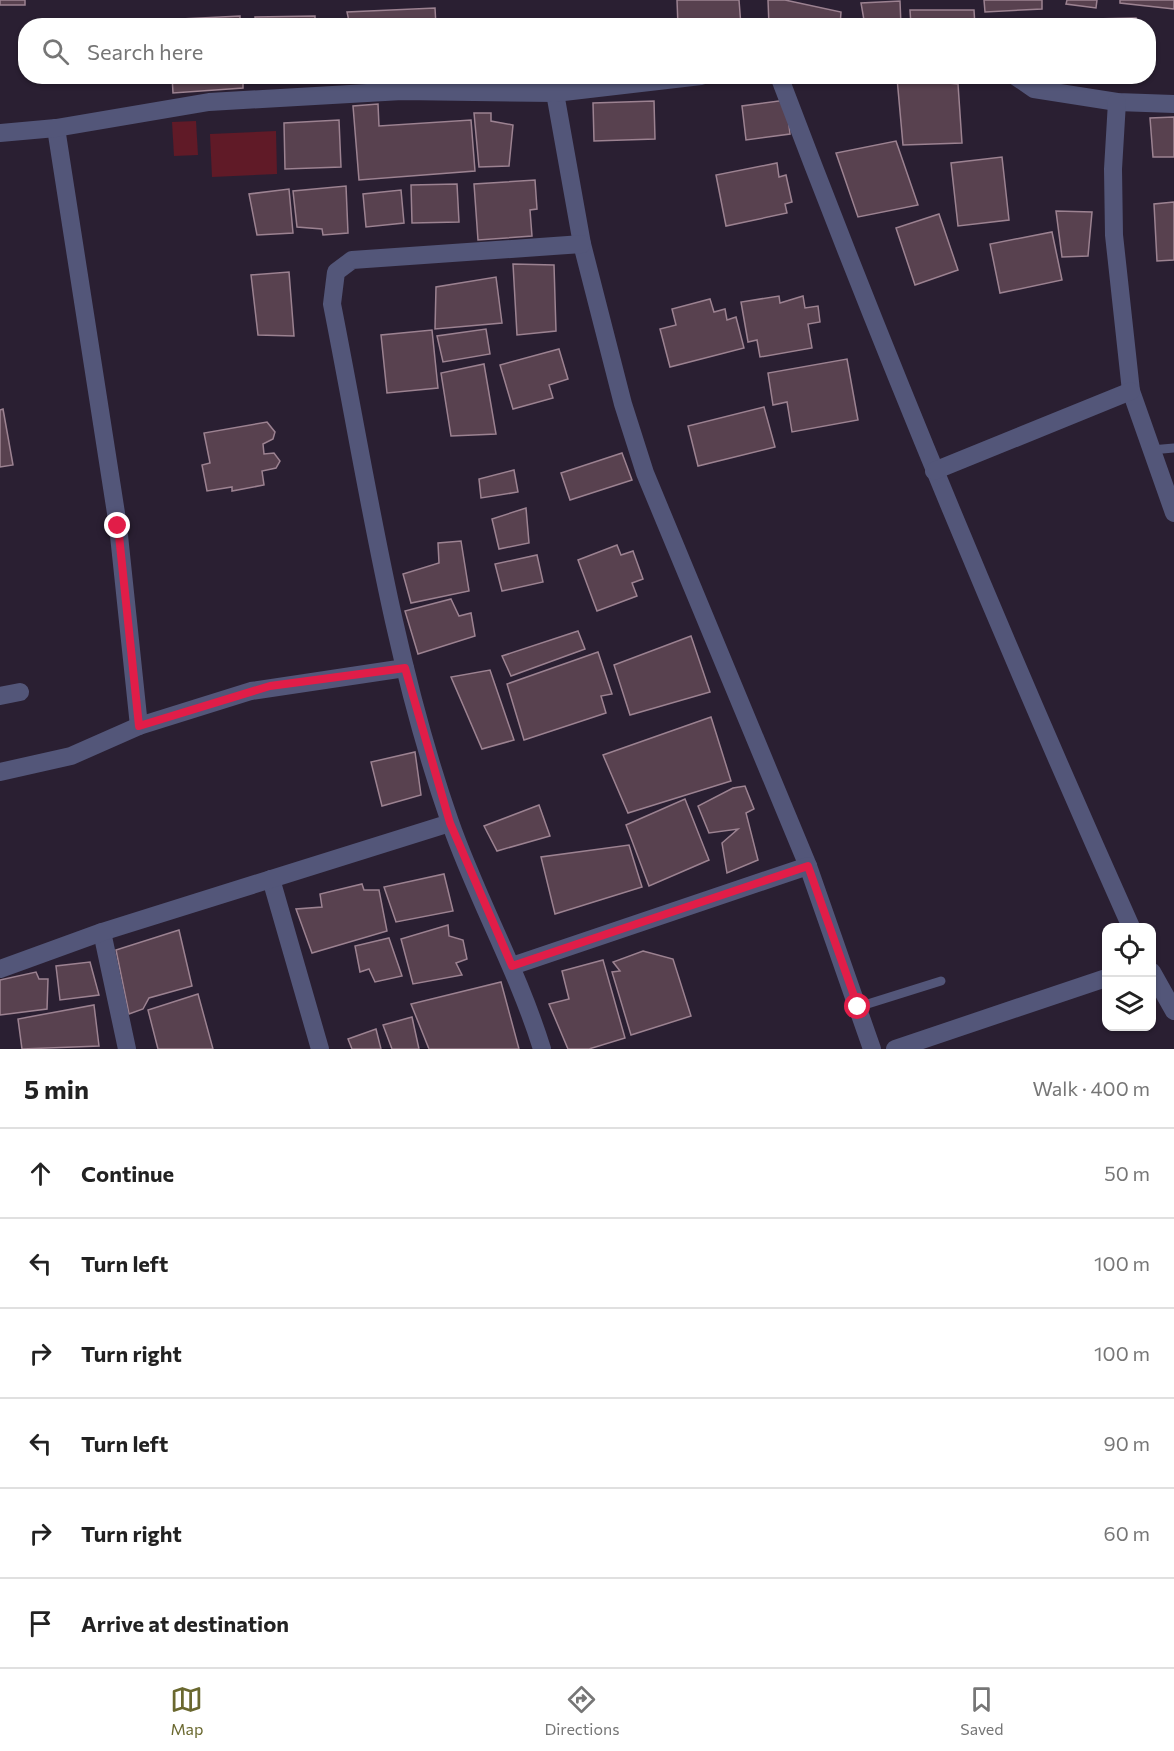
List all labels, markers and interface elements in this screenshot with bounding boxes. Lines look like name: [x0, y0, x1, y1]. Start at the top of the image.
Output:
search box: [18, 18, 1156, 84]
icon: search: [39, 35, 72, 68]
text: Search here: [87, 38, 203, 65]
route end: [104, 512, 130, 538]
map controls: [1102, 923, 1156, 1031]
button: locate: [1102, 923, 1156, 977]
button: layers: [1102, 977, 1156, 1031]
route start: [844, 993, 870, 1019]
text: 5 min: [24, 1073, 89, 1104]
text: Walk · 400 m: [1033, 1076, 1150, 1100]
icon: ahead: [24, 1157, 57, 1190]
text: Continue: [81, 1160, 174, 1187]
text: 50 m: [1104, 1161, 1150, 1185]
icon: left: [24, 1247, 57, 1280]
text: Turn left: [81, 1250, 168, 1277]
text: 100 m: [1094, 1251, 1150, 1275]
icon: right: [24, 1337, 57, 1370]
text: Turn right: [81, 1340, 182, 1367]
text: 100 m: [1094, 1341, 1150, 1365]
icon: left: [24, 1427, 57, 1460]
text: Turn left: [81, 1430, 168, 1457]
text: 90 m: [1104, 1431, 1150, 1455]
icon: right: [24, 1517, 57, 1550]
text: Turn right: [81, 1520, 182, 1547]
text: 60 m: [1104, 1521, 1150, 1545]
icon: arrive: [24, 1607, 57, 1640]
text: Arrive at destination: [81, 1610, 289, 1637]
tab: Map: [170, 1683, 203, 1738]
tab: Directions: [544, 1683, 619, 1738]
tab: Saved: [960, 1683, 1004, 1738]

